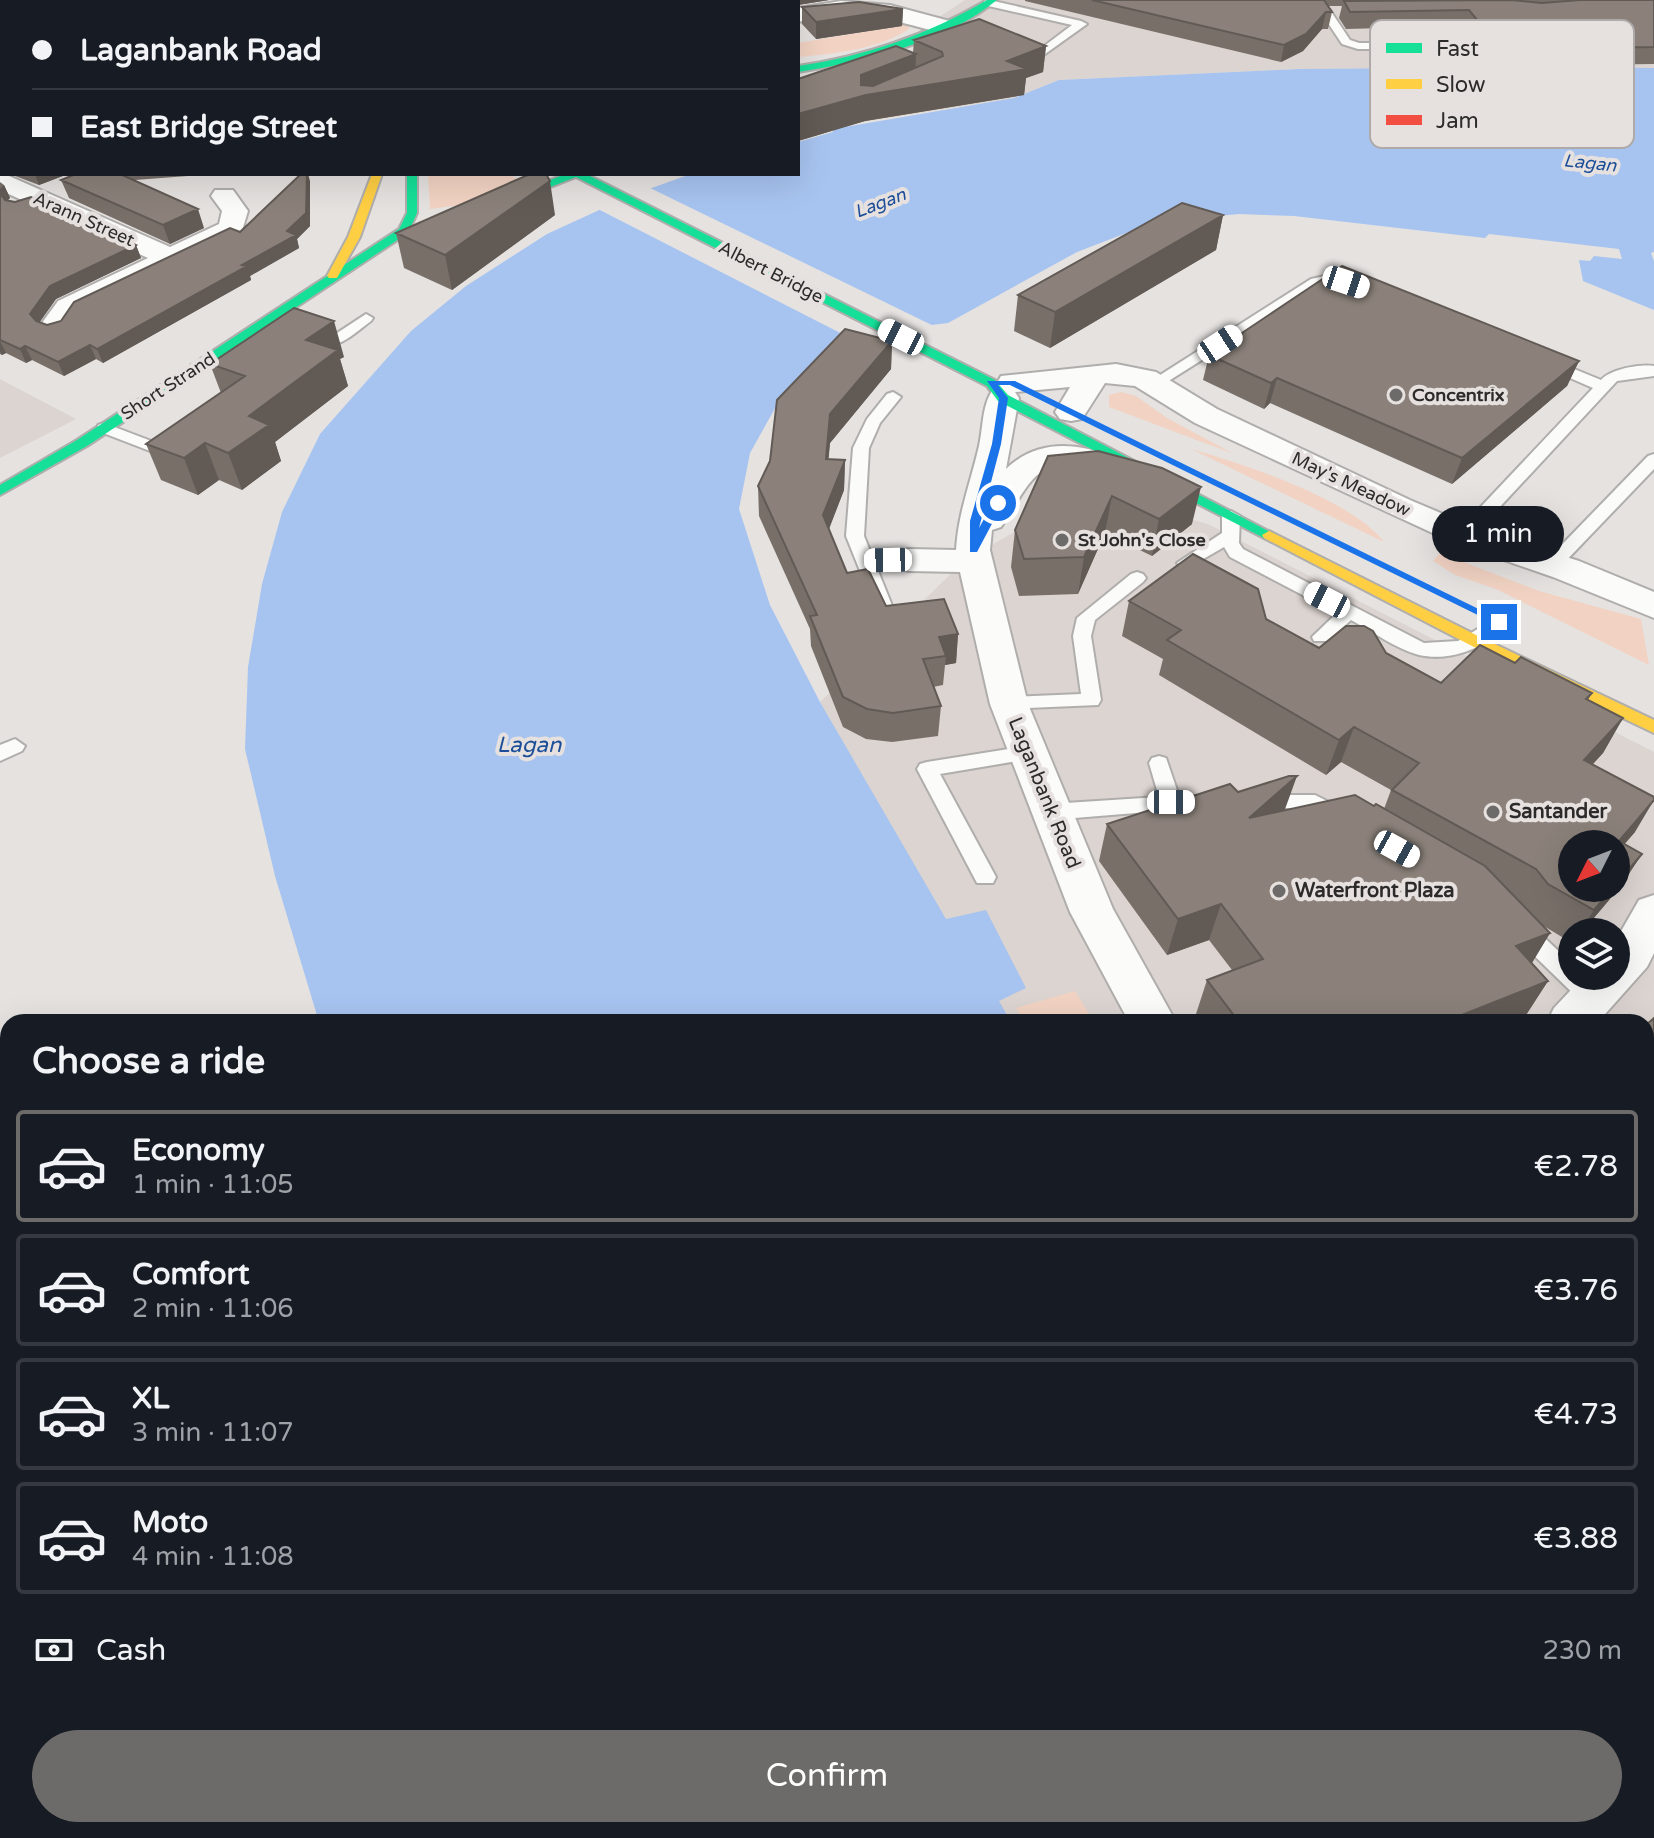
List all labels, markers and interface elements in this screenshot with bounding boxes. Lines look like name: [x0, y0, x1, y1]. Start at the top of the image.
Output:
legend: [1370, 20, 1634, 148]
text: Laganbank Road: [80, 32, 322, 69]
text: Fast: [1436, 36, 1479, 62]
text: Slow: [1436, 72, 1486, 98]
text: Jam: [1436, 108, 1479, 134]
text: East Bridge Street: [80, 109, 337, 146]
water label: Lagan: [1563, 149, 1618, 177]
water label: Lagan: [851, 183, 910, 223]
street label: Arann Street: [30, 187, 138, 251]
street label: Albert Bridge: [715, 236, 827, 308]
car: [1319, 263, 1373, 301]
car: [874, 315, 928, 359]
car: [1193, 321, 1247, 367]
street label: Short Strand: [117, 347, 219, 425]
place label: Concentrix: [1412, 384, 1505, 406]
marker: Concentrix: [1387, 386, 1405, 404]
street label: May's Meadow: [1288, 447, 1414, 521]
route start: [980, 485, 1016, 521]
callout: 1 min: [1433, 506, 1565, 562]
text: 1 min: [1463, 518, 1533, 549]
place label: St John's Close: [1078, 529, 1206, 551]
marker: St John's Close: [1053, 531, 1071, 549]
car: [864, 548, 912, 572]
car: [1300, 578, 1354, 622]
route end: [1481, 604, 1517, 640]
street label: Laganbank Road: [1003, 714, 1085, 872]
water label: Lagan: [497, 732, 562, 758]
car: [1147, 790, 1195, 814]
place label: Santander: [1509, 800, 1608, 824]
marker: Santander: [1484, 803, 1502, 821]
car: [1370, 827, 1424, 871]
north arrow: [1558, 830, 1630, 902]
map controls: [1558, 830, 1630, 990]
place label: Waterfront Plaza: [1295, 879, 1455, 903]
marker: Waterfront Plaza: [1270, 882, 1288, 900]
button: layers: [1558, 918, 1630, 990]
text: Choose a ride: [32, 1040, 265, 1083]
icon: car: [36, 1130, 108, 1202]
text: Economy: [132, 1132, 265, 1169]
text: €2.78: [1534, 1148, 1618, 1185]
text: 1 min · 11:05: [132, 1169, 294, 1200]
icon: car: [36, 1254, 108, 1326]
text: Comfort: [132, 1256, 250, 1293]
text: €3.76: [1534, 1272, 1618, 1309]
text: 2 min · 11:06: [132, 1293, 294, 1324]
icon: car: [36, 1378, 108, 1450]
text: XL: [132, 1380, 169, 1417]
text: €4.73: [1534, 1396, 1618, 1433]
text: 3 min · 11:07: [132, 1417, 294, 1448]
icon: car: [36, 1502, 108, 1574]
text: Moto: [132, 1504, 208, 1541]
text: €3.88: [1533, 1520, 1618, 1557]
text: 4 min · 11:08: [132, 1541, 294, 1572]
icon: cash: [32, 1628, 76, 1672]
text: Cash: [96, 1632, 166, 1669]
text: 230 m: [1542, 1635, 1622, 1666]
button: Confirm: [32, 1730, 1622, 1822]

